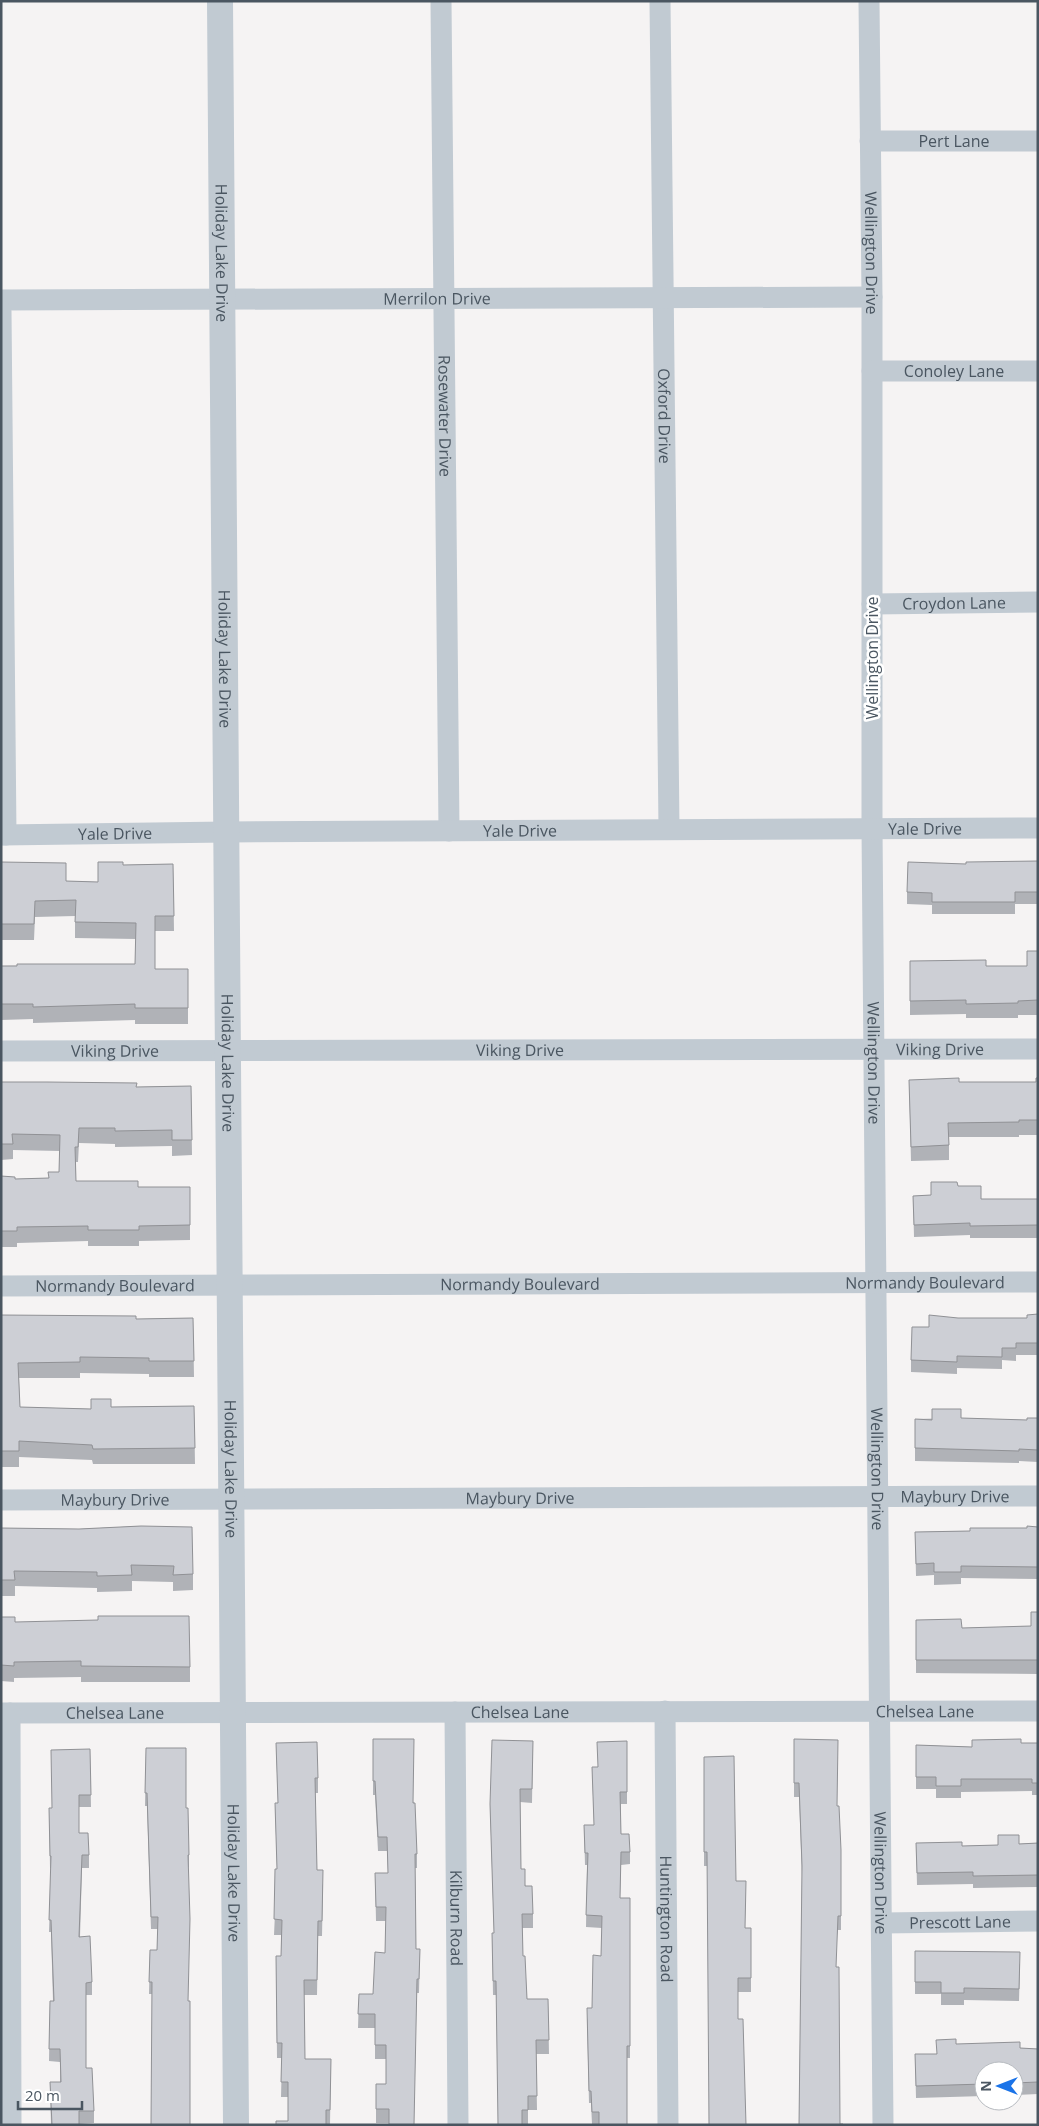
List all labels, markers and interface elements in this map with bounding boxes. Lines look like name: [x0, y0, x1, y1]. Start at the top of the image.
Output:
street label: Pert Lane: [918, 130, 990, 152]
street label: Holiday Lake Drive: [210, 184, 233, 322]
street label: Wellington Drive: [860, 191, 883, 314]
street label: Merrilon Drive: [383, 287, 491, 310]
street label: Rosewater Drive: [433, 355, 457, 477]
street label: Conoley Lane: [904, 360, 1004, 382]
street label: Oxford Drive: [653, 368, 676, 464]
street label: Holiday Lake Drive: [213, 590, 236, 728]
street label: Croydon Lane: [902, 591, 1006, 615]
street label: Wellington Drive: [861, 597, 883, 719]
street label: Yale Drive: [888, 817, 962, 840]
street label: Yale Drive: [483, 819, 557, 842]
street label: Yale Drive: [78, 822, 152, 845]
street label: Holiday Lake Drive: [216, 994, 240, 1132]
street label: Wellington Drive: [862, 1001, 886, 1125]
street label: Viking Drive: [896, 1038, 984, 1060]
street label: Viking Drive: [476, 1039, 564, 1061]
street label: Viking Drive: [71, 1040, 159, 1062]
street label: Normandy Boulevard: [845, 1271, 1005, 1294]
street label: Normandy Boulevard: [440, 1273, 600, 1295]
street label: Normandy Boulevard: [35, 1274, 195, 1297]
street label: Holiday Lake Drive: [220, 1400, 243, 1538]
street label: Wellington Drive: [866, 1407, 889, 1531]
street label: Maybury Drive: [901, 1485, 1009, 1508]
street label: Maybury Drive: [466, 1487, 574, 1509]
street label: Maybury Drive: [61, 1488, 169, 1511]
street label: Chelsea Lane: [876, 1700, 974, 1722]
street label: Chelsea Lane: [471, 1701, 569, 1723]
street label: Chelsea Lane: [66, 1702, 164, 1724]
street label: Holiday Lake Drive: [223, 1804, 246, 1942]
street label: Wellington Drive: [869, 1811, 892, 1934]
street label: Huntington Road: [655, 1855, 678, 1983]
street label: Kilburn Road: [445, 1870, 468, 1966]
street label: Prescott Lane: [909, 1910, 1011, 1934]
north arrow: [974, 2061, 1024, 2111]
scale bar: [18, 2078, 81, 2110]
text: N: [976, 2080, 995, 2092]
text: 20 m: [25, 2085, 60, 2105]

